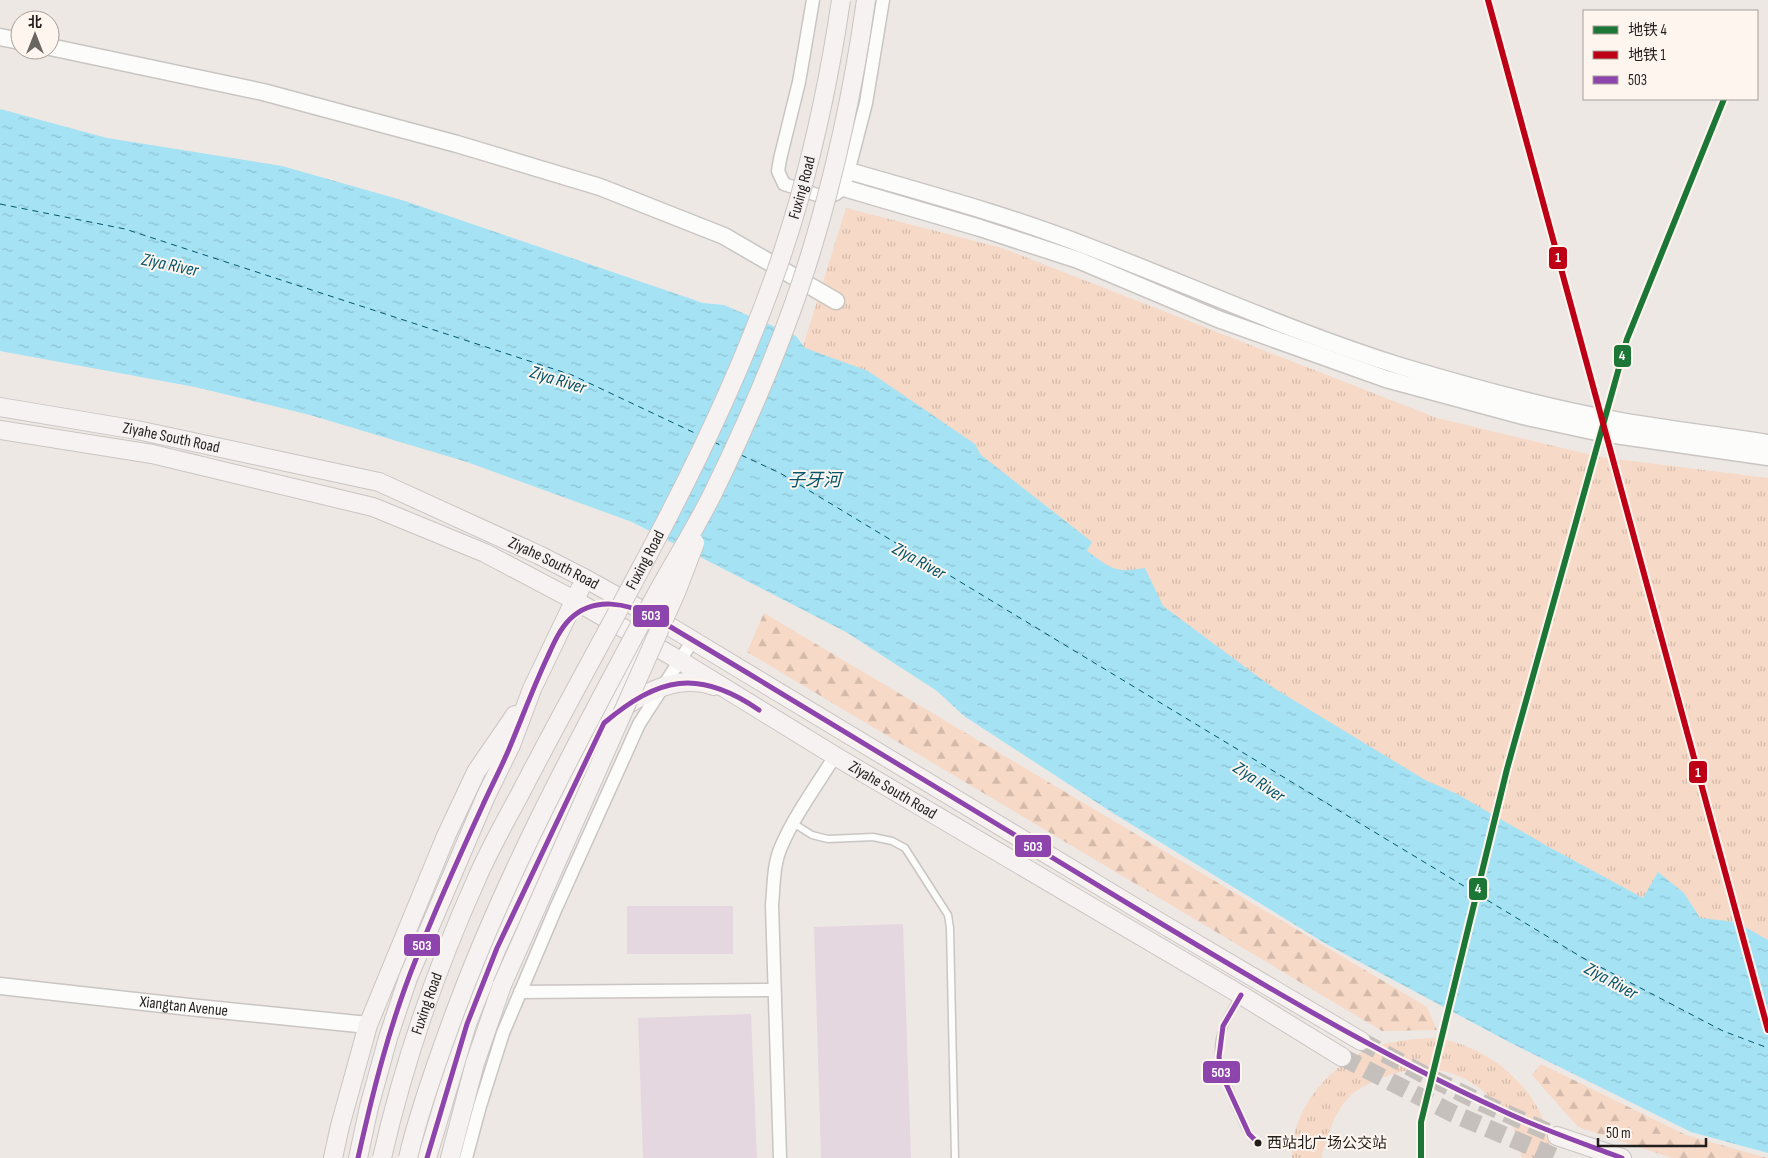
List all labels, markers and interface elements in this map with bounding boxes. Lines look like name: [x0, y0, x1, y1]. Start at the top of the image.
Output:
north arrow: [10, 10, 60, 60]
legend: [1583, 10, 1758, 100]
text: 北: [28, 14, 42, 31]
text: 地铁 4: [1628, 21, 1667, 40]
text: 地铁 1: [1628, 46, 1666, 65]
text: 503: [1628, 71, 1647, 90]
street label: Fuxing Road: [784, 154, 820, 221]
line badge: 1: [1548, 246, 1568, 270]
water label: Ziya River: [139, 249, 201, 281]
text: 1: [1555, 249, 1561, 266]
line badge: 4: [1613, 344, 1632, 368]
text: 4: [1619, 347, 1626, 364]
water label: Ziya River: [527, 361, 589, 399]
street label: Ziyahe South Road: [121, 418, 222, 457]
water label: 子牙河: [787, 470, 844, 491]
street label: Fuxing Road: [622, 527, 669, 593]
street label: Ziyahe South Road: [505, 533, 602, 594]
water label: Ziya River: [888, 537, 950, 585]
line badge: 503: [632, 604, 670, 628]
text: 503: [641, 607, 661, 624]
street label: Ziyahe South Road: [845, 757, 940, 823]
water label: Ziya River: [1228, 757, 1289, 807]
line badge: 1: [1688, 760, 1708, 784]
text: 1: [1695, 764, 1701, 781]
line badge: 503: [1014, 834, 1052, 858]
text: 503: [1023, 838, 1043, 855]
line badge: 4: [1468, 877, 1488, 901]
text: 4: [1475, 880, 1482, 897]
line badge: 503: [403, 933, 441, 957]
text: 503: [412, 937, 432, 954]
water label: Ziya River: [1580, 957, 1642, 1005]
street label: Fuxing Road: [407, 970, 447, 1037]
street label: Xiangtan Avenue: [138, 992, 229, 1020]
line badge: 503: [1202, 1060, 1241, 1084]
text: 503: [1211, 1064, 1231, 1081]
scale bar: [1598, 1116, 1706, 1148]
text: 50 m: [1606, 1124, 1631, 1143]
place label: 西站北广场公交站: [1267, 1134, 1387, 1153]
marker: 西站北广场公交站: [1253, 1138, 1263, 1148]

